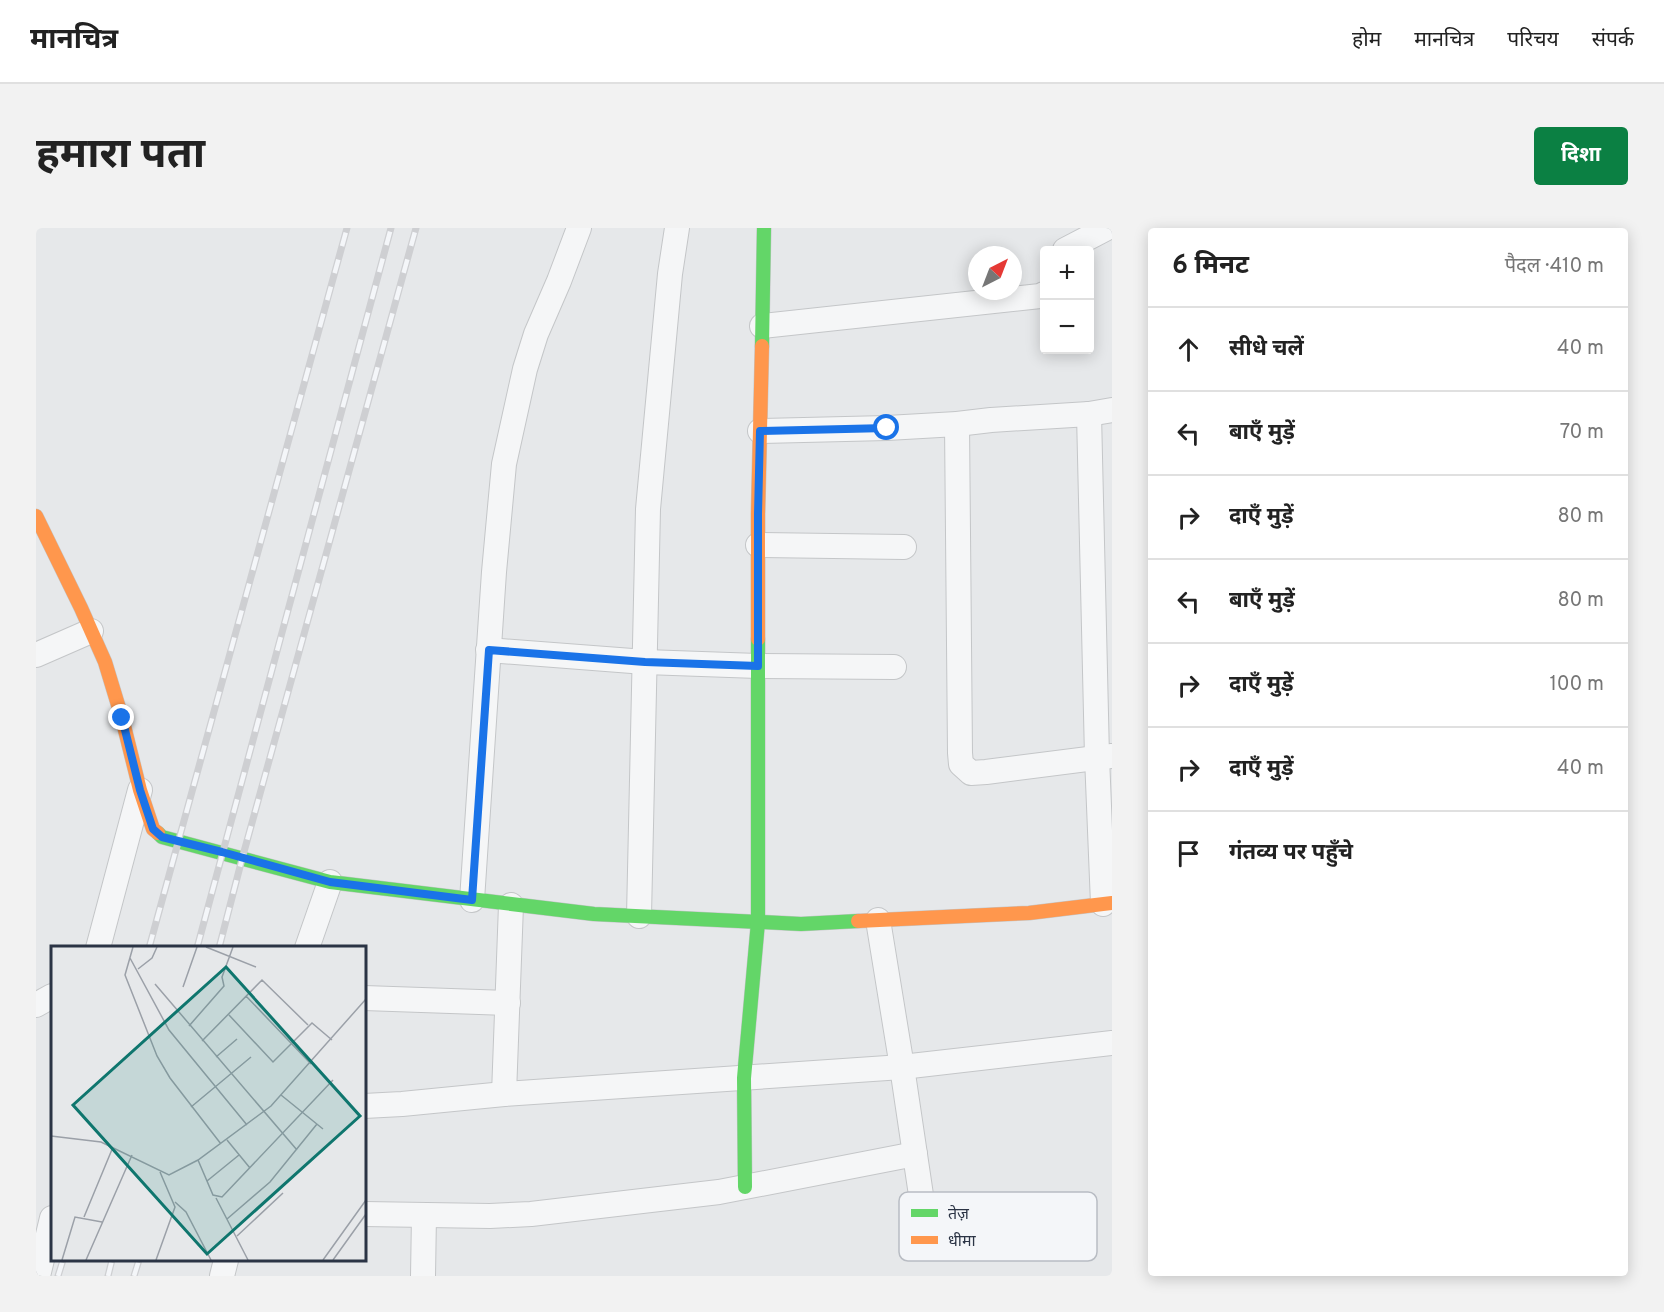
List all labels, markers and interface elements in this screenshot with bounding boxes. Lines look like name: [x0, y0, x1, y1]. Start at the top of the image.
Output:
text: मानचित्र: [30, 23, 118, 59]
text: होम: [1352, 27, 1381, 54]
text: मानचित्र: [1414, 27, 1474, 54]
text: परिचय: [1507, 27, 1559, 54]
text: संपर्क: [1592, 27, 1634, 54]
button: दिशा: [1534, 127, 1628, 185]
text: हमारा पता: [36, 130, 205, 183]
north arrow: [968, 246, 1022, 300]
map controls: [1040, 246, 1094, 354]
button: +: [1040, 246, 1094, 300]
text: 6 मिनट: [1172, 250, 1249, 283]
text: पैदल · 410 m: [1505, 254, 1604, 280]
button: −: [1040, 300, 1094, 354]
icon: ahead: [1172, 333, 1205, 366]
text: सीधे चलें: [1229, 336, 1304, 363]
text: 40 m: [1557, 336, 1604, 362]
route start: [873, 414, 899, 440]
icon: left: [1172, 417, 1205, 450]
text: बाएँ मुड़ें: [1229, 420, 1295, 447]
text: 70 m: [1560, 420, 1604, 446]
icon: right: [1172, 501, 1205, 534]
text: दाएँ मुड़ें: [1229, 504, 1294, 531]
text: 80 m: [1558, 504, 1604, 530]
icon: left: [1172, 585, 1205, 618]
text: बाएँ मुड़ें: [1229, 588, 1295, 615]
text: 80 m: [1558, 588, 1604, 614]
icon: right: [1172, 669, 1205, 702]
text: दाएँ मुड़ें: [1229, 672, 1294, 699]
text: 100 m: [1549, 672, 1604, 698]
route end: [108, 704, 134, 730]
icon: right: [1172, 753, 1205, 786]
text: दाएँ मुड़ें: [1229, 756, 1294, 783]
text: 40 m: [1557, 756, 1604, 782]
icon: arrive: [1172, 837, 1205, 870]
text: गंतव्य पर पहुँचे: [1229, 840, 1353, 867]
inset map: [51, 946, 366, 1261]
legend: [899, 1192, 1097, 1261]
text: तेज़: [948, 1204, 970, 1225]
text: धीमा: [948, 1232, 977, 1252]

